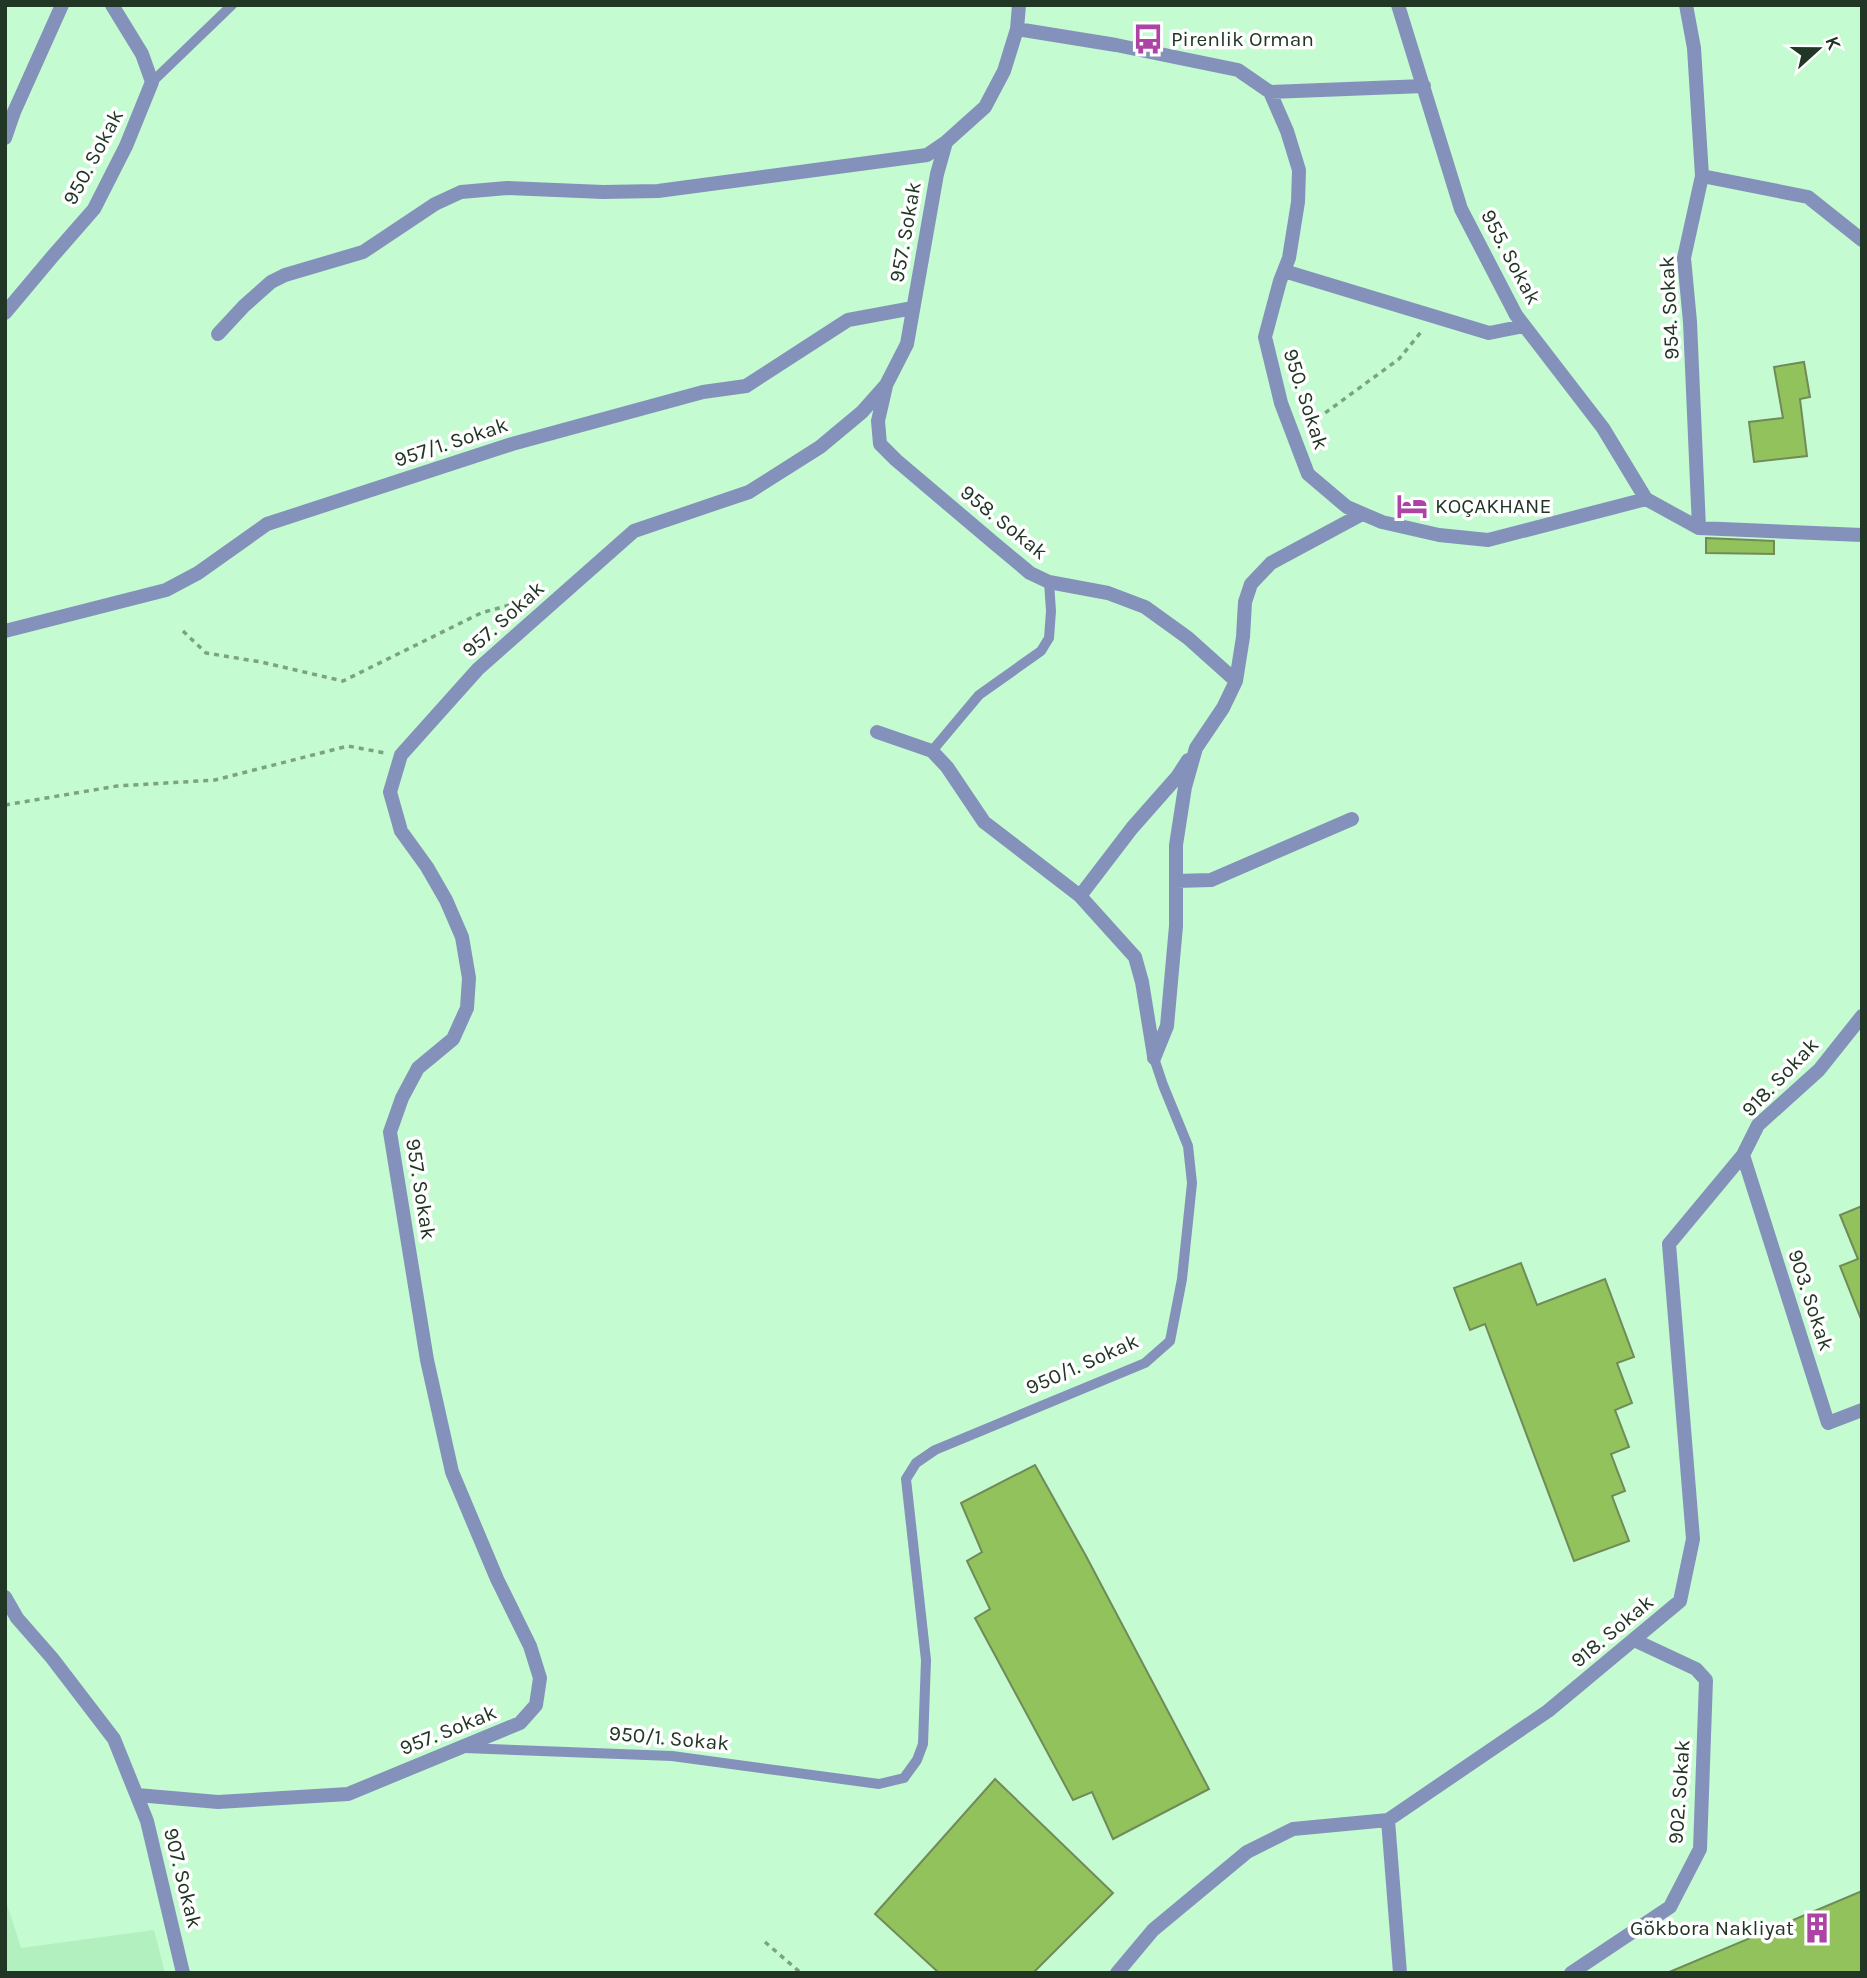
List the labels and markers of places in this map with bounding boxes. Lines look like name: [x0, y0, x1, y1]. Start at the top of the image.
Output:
bus stop icon: Pirenlik Orman: [1131, 22, 1165, 56]
place label: Pirenlik Orman: [1171, 27, 1314, 51]
hotel icon: KOÇAKHANE: [1395, 489, 1429, 523]
place label: KOÇAKHANE: [1435, 494, 1551, 518]
building icon: Gökbora Nakliyat: [1800, 1911, 1834, 1945]
place label: Gökbora Nakliyat: [1630, 1916, 1794, 1940]

